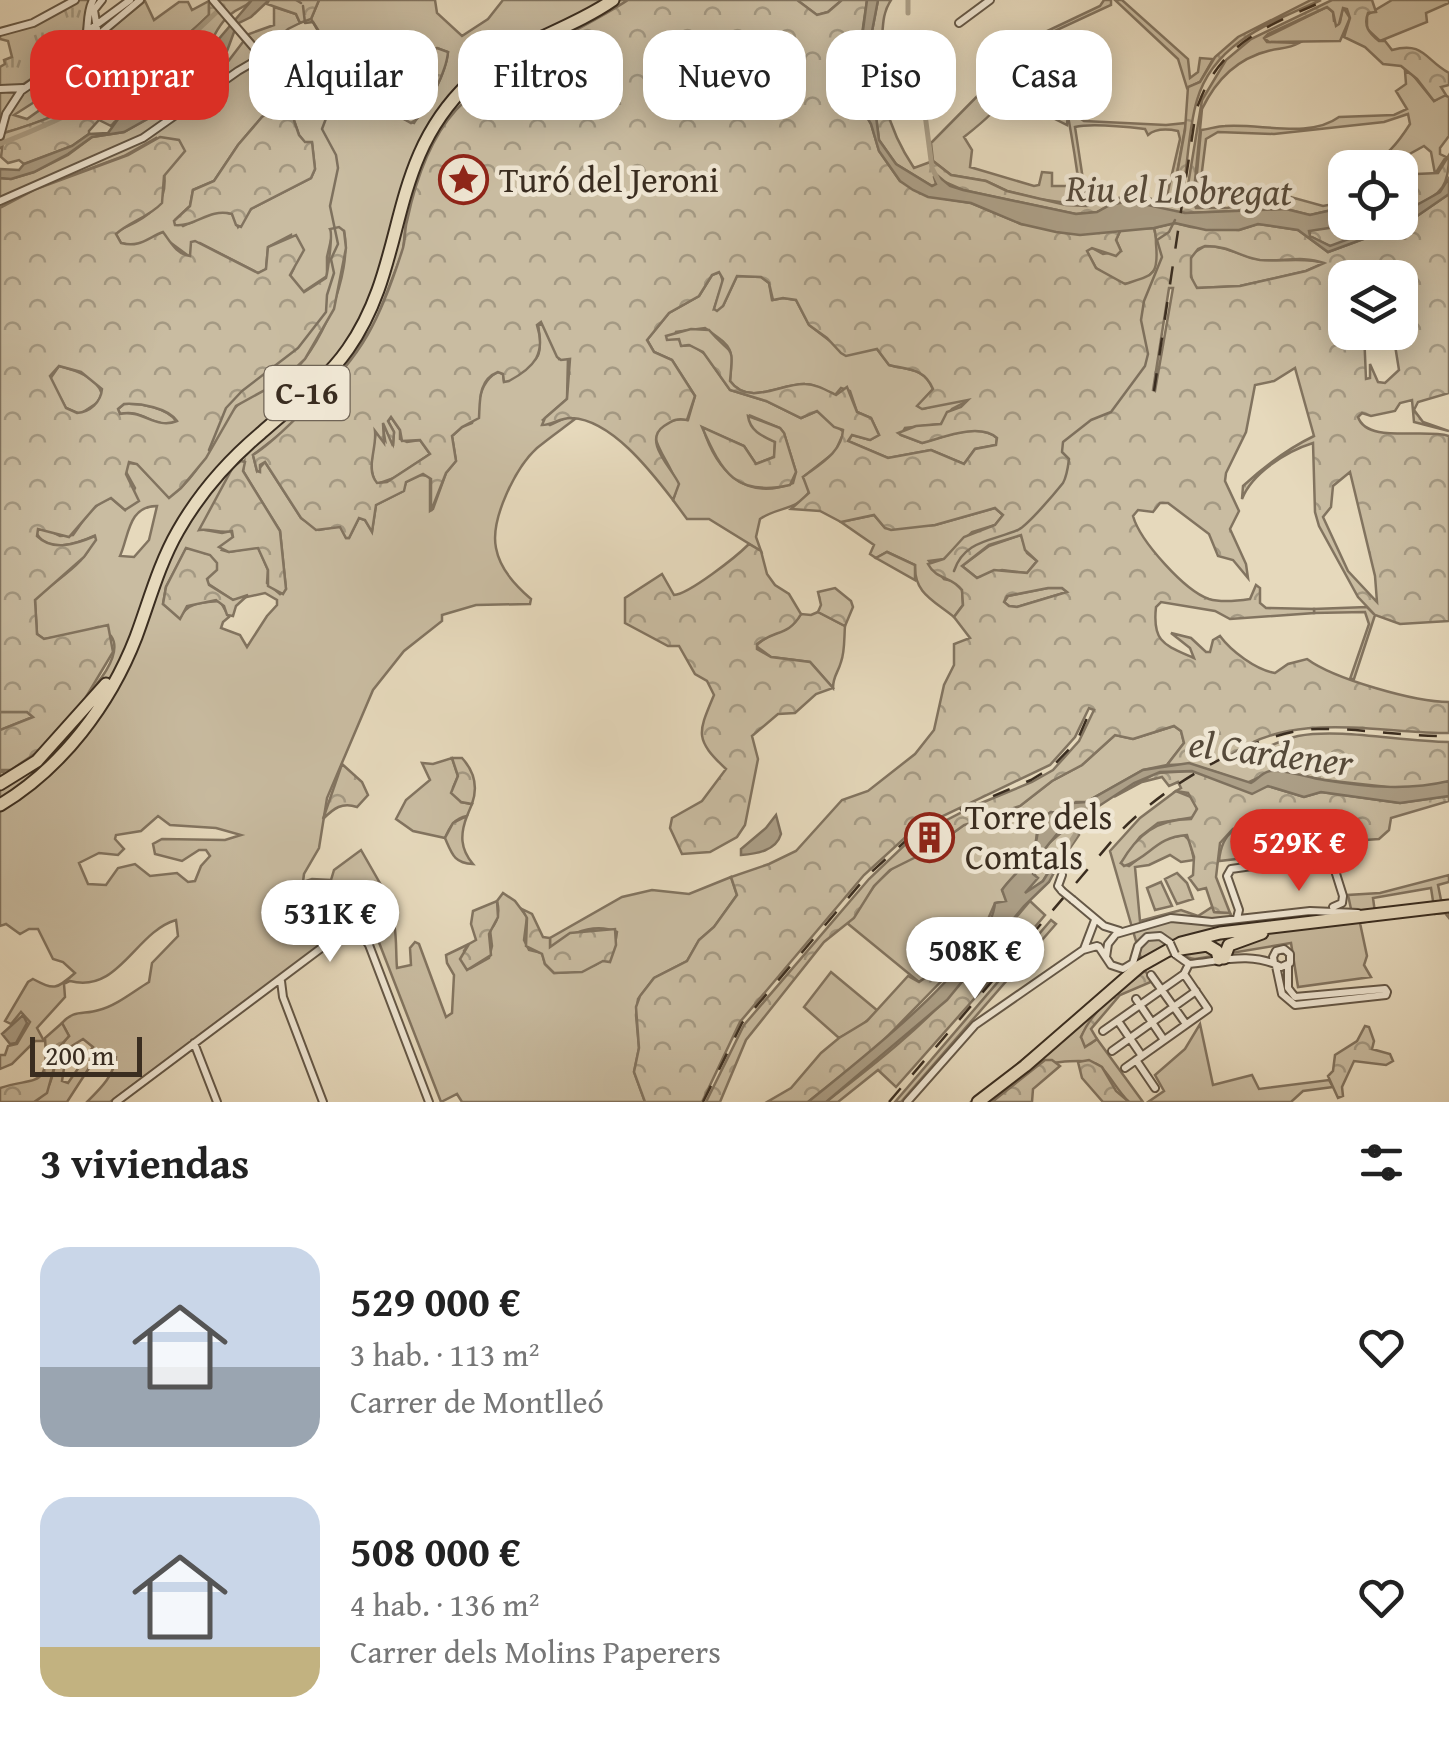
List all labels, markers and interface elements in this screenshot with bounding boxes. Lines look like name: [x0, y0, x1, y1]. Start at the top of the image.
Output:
chip: Comprar: [30, 30, 229, 120]
chip: Alquilar: [249, 30, 438, 120]
chip: Filtros: [458, 30, 623, 120]
chip: Nuevo: [643, 30, 806, 120]
chip: Piso: [826, 30, 956, 120]
chip: Casa: [976, 30, 1112, 120]
map controls: [1328, 150, 1418, 350]
button: locate: [1328, 150, 1418, 240]
place icon: Turó del Jeroni: [438, 154, 490, 206]
place label: Turó del Jeroni: [499, 154, 719, 205]
water label: Riu el Llobregat: [1065, 159, 1293, 219]
button: layers: [1328, 260, 1418, 350]
road number: C-16: [264, 366, 350, 420]
water label: el Cardener: [1186, 714, 1358, 790]
place label: Torre dels Comtals: [965, 791, 1112, 882]
pin: 529K €: [1218, 809, 1380, 894]
building icon: Torre dels Comtals: [904, 811, 956, 863]
text: 529K €: [1252, 818, 1346, 865]
pin: 531K €: [249, 880, 411, 965]
text: 531K €: [283, 889, 377, 936]
pin: 508K €: [894, 917, 1056, 1002]
text: 508K €: [928, 926, 1022, 973]
scale bar: [30, 1032, 142, 1076]
text: 200 m: [45, 1034, 114, 1075]
text: 3 viviendas: [40, 1132, 249, 1193]
icon: filters: [1354, 1135, 1409, 1190]
text: 529 000 €: [350, 1270, 521, 1331]
icon: home: [120, 1287, 240, 1407]
icon: heart: [1354, 1320, 1409, 1375]
text: 3 hab. · 113 m²: [350, 1331, 539, 1378]
text: Carrer de Montlleó: [350, 1378, 604, 1425]
text: 508 000 €: [350, 1520, 521, 1581]
icon: home: [120, 1537, 240, 1657]
icon: heart: [1354, 1570, 1409, 1625]
text: 4 hab. · 136 m²: [350, 1581, 539, 1628]
text: Carrer dels Molins Paperers: [350, 1628, 721, 1675]

